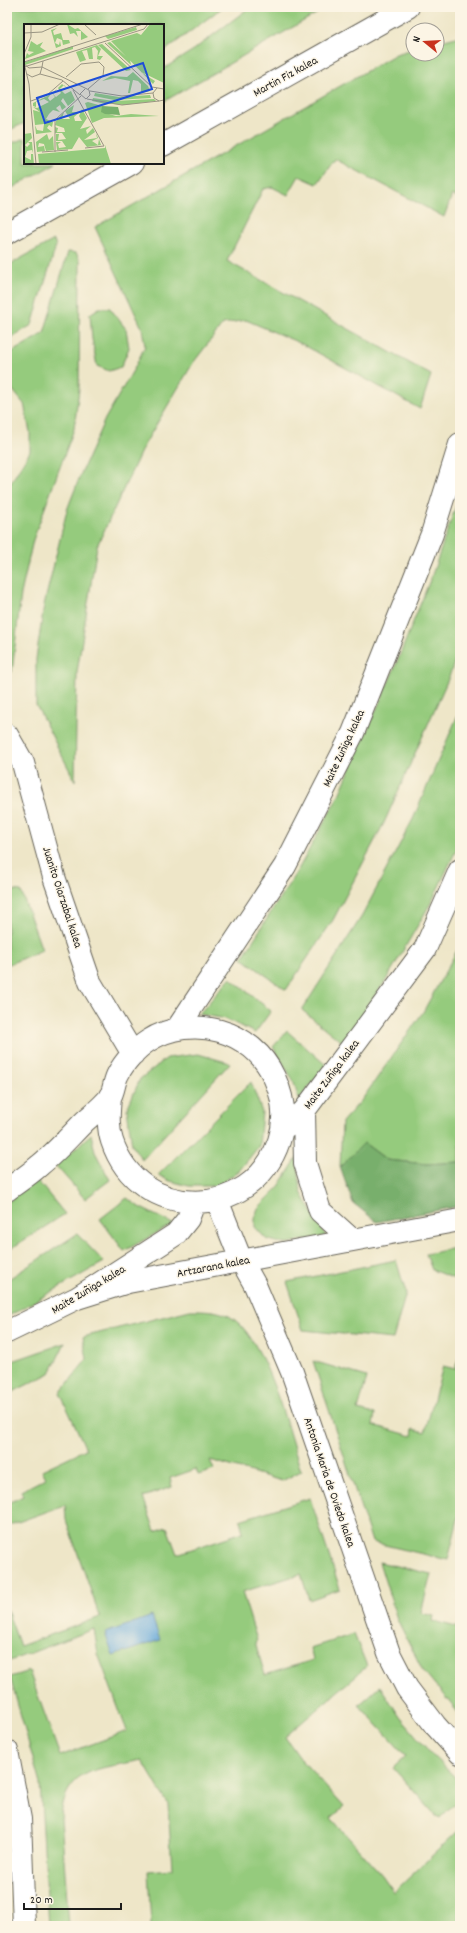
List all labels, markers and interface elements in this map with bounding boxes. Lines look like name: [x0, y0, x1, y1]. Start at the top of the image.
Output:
north arrow: [405, 22, 445, 62]
inset map: [24, 24, 164, 164]
text: N: [409, 34, 426, 45]
street label: Martin Fiz kalea: [250, 52, 321, 102]
street label: Maite Zuñiga kalea: [319, 707, 370, 790]
street label: Juanito Oiarzabal kalea: [37, 845, 86, 951]
street label: Maite Zuñiga kalea: [300, 1036, 364, 1113]
street label: Artzarana kalea: [175, 1252, 252, 1283]
street label: Maite Zuñiga kalea: [49, 1261, 129, 1319]
street label: Antonia Maria de Oviedo kalea: [298, 1415, 359, 1550]
scale bar: [24, 1885, 121, 1911]
text: 20 m: [30, 1892, 53, 1909]

